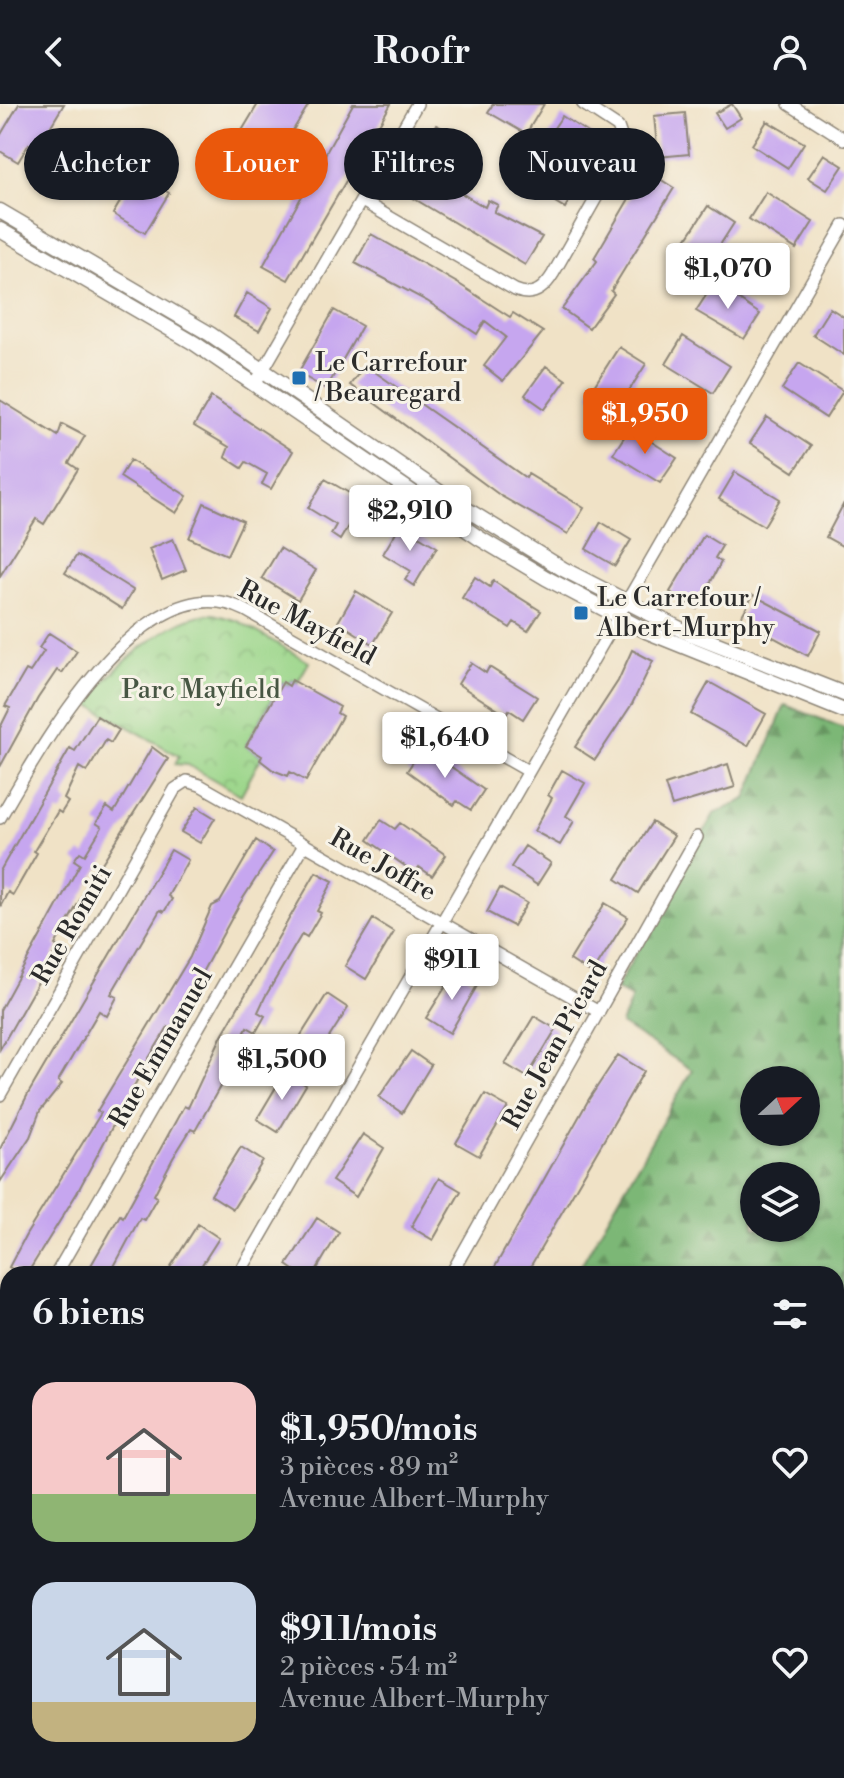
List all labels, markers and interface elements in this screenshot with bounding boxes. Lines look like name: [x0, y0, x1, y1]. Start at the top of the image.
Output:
icon: back: [32, 30, 76, 74]
text: Roofr: [374, 30, 470, 75]
icon: person: [768, 30, 812, 74]
chip: Acheter: [24, 128, 179, 200]
chip: Louer: [195, 128, 328, 200]
chip: Filtres: [344, 128, 483, 200]
chip: Nouveau: [499, 128, 665, 200]
pin: $1,070: [663, 243, 793, 311]
text: $1,070: [684, 253, 772, 285]
place label: Le Carrefour / Beauregard: [314, 347, 467, 409]
marker: Le Carrefour / Beauregard: [290, 369, 308, 387]
pin: $1,950: [580, 388, 710, 456]
text: $1,950: [601, 398, 689, 430]
pin: $2,910: [345, 485, 475, 553]
text: $2,910: [367, 495, 453, 527]
street label: Rue Mayfield: [233, 573, 382, 673]
place label: Le Carrefour / Albert-Murphy: [596, 582, 775, 644]
marker: Le Carrefour / Albert-Murphy: [572, 604, 590, 622]
park label: Parc Mayfield: [121, 674, 281, 706]
pin: $1,640: [380, 712, 510, 780]
text: $1,640: [400, 722, 490, 754]
street label: Rue Joffre: [324, 822, 442, 908]
street label: Rue Romiti: [25, 860, 119, 990]
pin: $911: [405, 934, 499, 1002]
text: $911: [424, 944, 480, 976]
street label: Rue Jean Picard: [495, 955, 615, 1135]
street label: Rue Emmanuel: [102, 962, 220, 1134]
pin: $1,500: [217, 1034, 347, 1102]
text: $1,500: [237, 1044, 327, 1076]
north arrow: [740, 1066, 820, 1146]
map controls: [740, 1066, 820, 1242]
button: layers: [740, 1162, 820, 1242]
icon: filters: [768, 1292, 812, 1336]
text: 6 biens: [32, 1293, 145, 1335]
text: $1,950/mois: [280, 1409, 477, 1451]
icon: home: [96, 1414, 192, 1510]
icon: heart: [768, 1440, 812, 1484]
text: 3 pièces · 89 m²: [280, 1451, 458, 1483]
text: Avenue Albert-Murphy: [280, 1483, 549, 1515]
text: $911/mois: [280, 1609, 437, 1651]
icon: home: [96, 1614, 192, 1710]
icon: heart: [768, 1640, 812, 1684]
text: 2 pièces · 54 m²: [280, 1651, 457, 1683]
text: Avenue Albert-Murphy: [280, 1683, 549, 1715]

